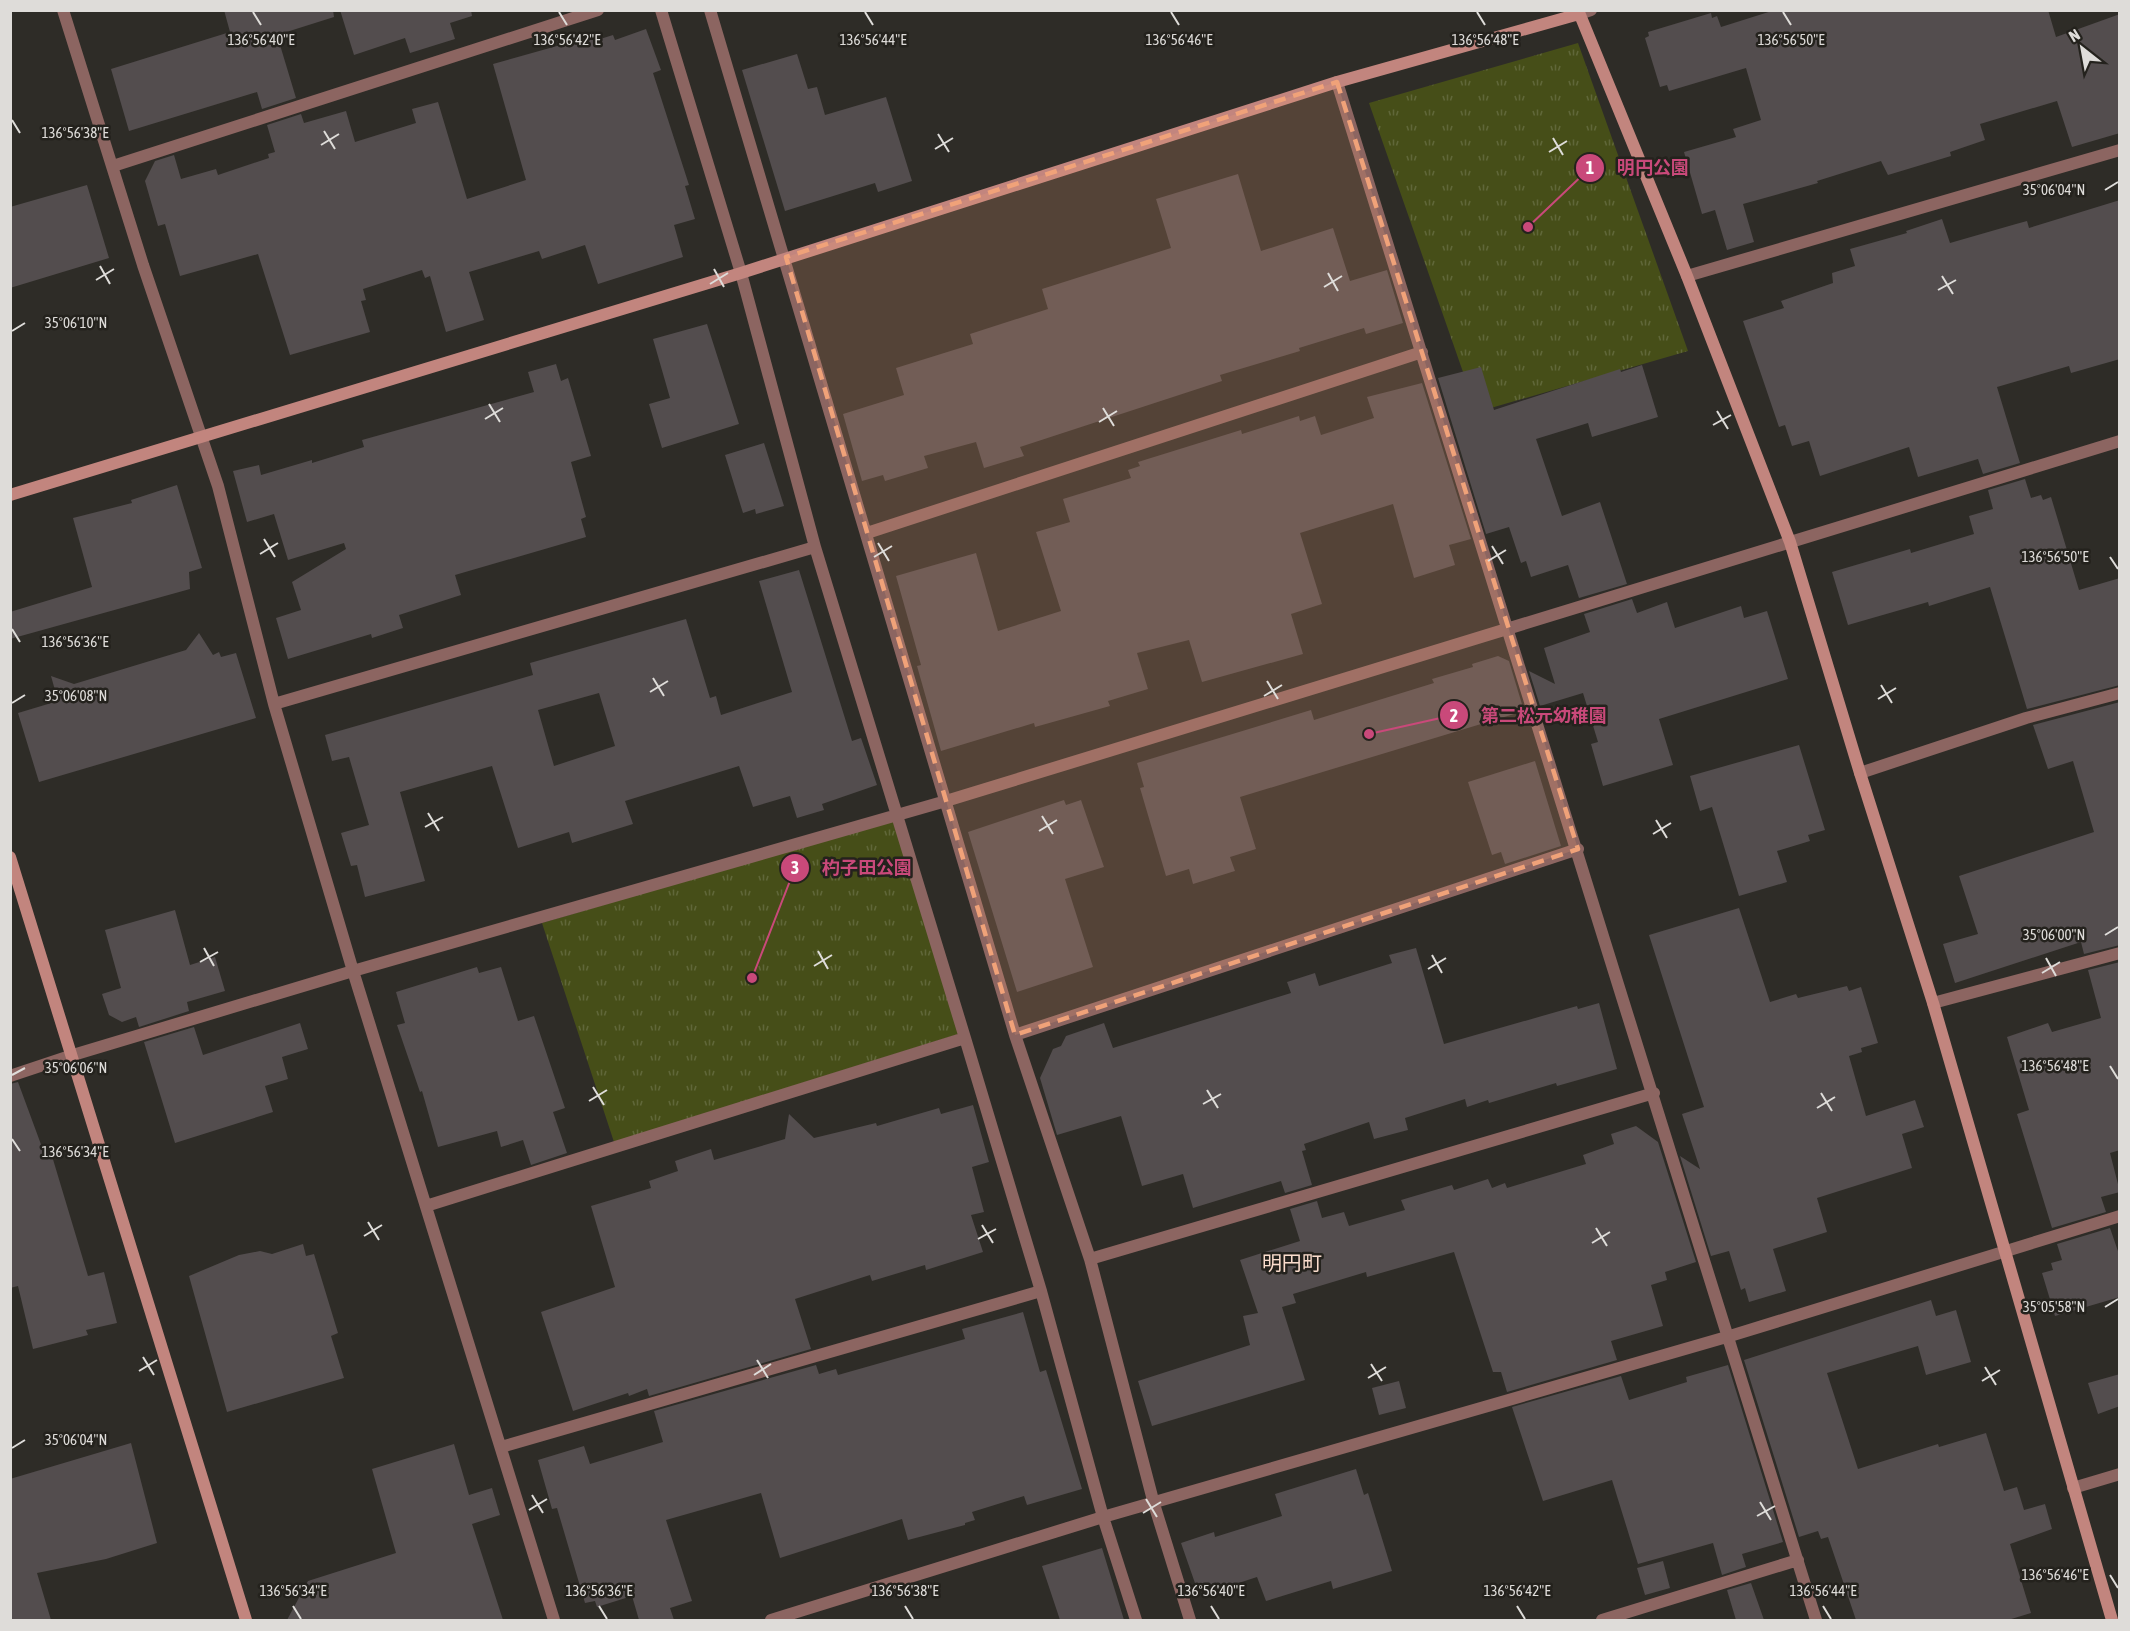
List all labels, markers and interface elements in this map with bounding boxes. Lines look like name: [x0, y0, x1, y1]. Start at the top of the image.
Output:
north arrow: [2052, 18, 2112, 78]
text: N: [2066, 25, 2083, 45]
text: 136°56'40"E: [227, 31, 295, 48]
text: 136°56'42"E: [533, 31, 601, 48]
text: 136°56'44"E: [839, 31, 907, 48]
text: 136°56'46"E: [1145, 31, 1213, 48]
text: 136°56'48"E: [1451, 31, 1519, 48]
text: 136°56'50"E: [1757, 31, 1825, 48]
text: 136°56'38"E: [41, 124, 109, 141]
callout: 明円公園: [1575, 150, 1701, 186]
text: 1: [1586, 157, 1594, 178]
text: 明円公園: [1617, 157, 1689, 178]
text: 35°06'04"N: [2023, 181, 2085, 198]
text: 35°06'10"N: [45, 314, 107, 331]
text: 136°56'50"E: [2021, 548, 2089, 565]
text: 136°56'36"E: [41, 633, 109, 650]
text: 35°06'08"N: [45, 687, 107, 704]
callout: 第二松元幼稚園: [1439, 697, 1619, 733]
text: 2: [1450, 705, 1458, 726]
text: 第二松元幼稚園: [1481, 705, 1607, 726]
callout: 杓子田公園: [780, 850, 924, 886]
text: 3: [791, 857, 799, 878]
text: 杓子田公園: [822, 857, 912, 878]
text: 35°06'00"N: [2023, 926, 2085, 943]
text: 136°56'48"E: [2021, 1057, 2089, 1074]
text: 35°06'06"N: [45, 1059, 107, 1076]
text: 136°56'34"E: [41, 1143, 109, 1160]
district label: 明円町: [1262, 1251, 1322, 1274]
text: 35°05'58"N: [2023, 1298, 2085, 1315]
text: 35°06'04"N: [45, 1431, 107, 1448]
text: 136°56'46"E: [2021, 1566, 2089, 1583]
text: 136°56'34"E: [259, 1582, 327, 1599]
text: 136°56'36"E: [565, 1582, 633, 1599]
text: 136°56'38"E: [871, 1582, 939, 1599]
text: 136°56'40"E: [1177, 1582, 1245, 1599]
text: 136°56'42"E: [1483, 1582, 1551, 1599]
text: 136°56'44"E: [1789, 1582, 1857, 1599]

